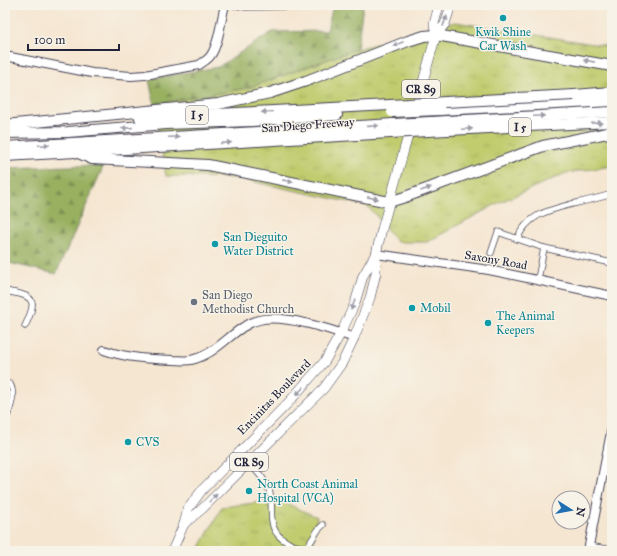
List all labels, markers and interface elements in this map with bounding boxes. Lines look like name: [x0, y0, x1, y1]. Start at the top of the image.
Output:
marker: Kwik Shine Car Wash: [498, 13, 508, 23]
one-way arrow: [443, 15, 449, 27]
place label: Kwik Shine Car Wash: [475, 25, 531, 53]
scale bar: [28, 26, 119, 52]
text: 100 m: [34, 33, 65, 47]
one-way arrow: [392, 42, 404, 48]
one-way arrow: [583, 58, 595, 64]
road number: CR S9: [402, 80, 440, 98]
road number: I 5: [186, 106, 208, 124]
one-way arrow: [261, 108, 273, 115]
one-way arrow: [533, 113, 546, 119]
street label: San Diego Freeway: [261, 115, 356, 136]
road number: I 5: [509, 118, 531, 136]
one-way arrow: [591, 120, 604, 126]
one-way arrow: [367, 122, 379, 129]
one-way arrow: [121, 125, 133, 131]
one-way arrow: [461, 126, 474, 132]
one-way arrow: [168, 134, 180, 141]
one-way arrow: [220, 140, 233, 147]
one-way arrow: [38, 141, 50, 148]
one-way arrow: [282, 178, 294, 184]
one-way arrow: [420, 186, 432, 192]
one-way arrow: [367, 196, 379, 202]
place label: San Dieguito Water District: [223, 230, 294, 258]
marker: San Dieguito Water District: [210, 239, 220, 249]
street label: Saxony Road: [464, 248, 528, 272]
place label: San Diego Methodist Church: [202, 288, 294, 316]
marker: San Diego Methodist Church: [189, 297, 199, 307]
one-way arrow: [350, 300, 356, 312]
place label: Mobil: [420, 301, 451, 315]
marker: Mobil: [407, 303, 417, 313]
place label: The Animal Keepers: [496, 309, 555, 337]
marker: The Animal Keepers: [483, 318, 493, 328]
street label: Encinitas Boulevard: [234, 356, 314, 438]
one-way arrow: [295, 386, 304, 396]
place label: CVS: [136, 435, 160, 449]
marker: CVS: [123, 437, 133, 447]
road number: CR S9: [230, 453, 268, 471]
place label: North Coast Animal Hospital (VCA): [257, 477, 359, 505]
marker: North Coast Animal Hospital (VCA): [244, 486, 254, 496]
north arrow: [551, 490, 591, 530]
one-way arrow: [208, 493, 218, 503]
text: N: [573, 506, 588, 518]

